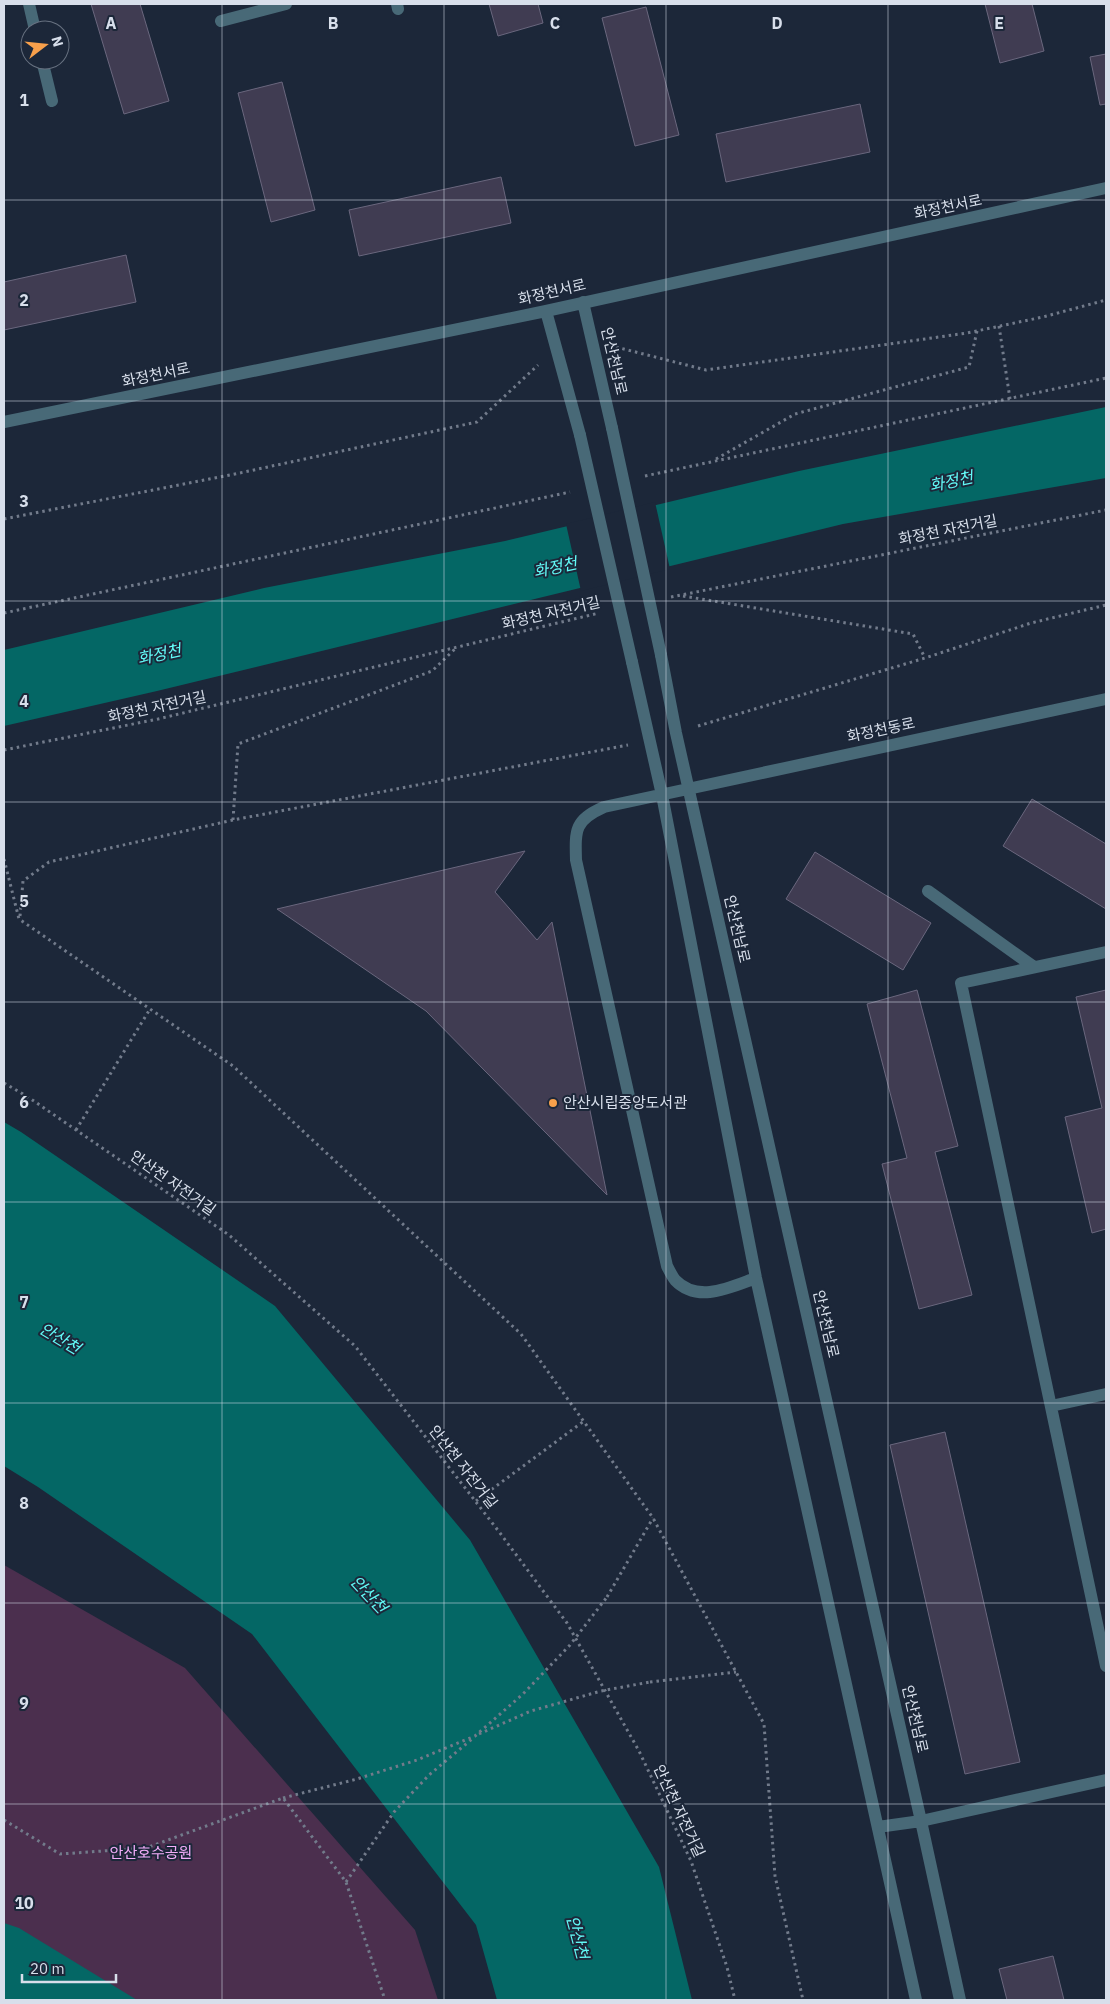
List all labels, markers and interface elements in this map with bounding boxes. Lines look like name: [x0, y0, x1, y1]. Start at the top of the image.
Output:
text: A: [106, 13, 117, 33]
text: B: [328, 13, 339, 33]
text: C: [550, 13, 560, 33]
text: D: [771, 13, 783, 33]
text: E: [994, 13, 1004, 33]
north arrow: [20, 20, 70, 70]
text: N: [47, 34, 68, 49]
text: 1: [19, 90, 29, 110]
street label: 화정천서로: [912, 190, 984, 223]
street label: 화정천서로: [516, 274, 588, 309]
text: 2: [19, 290, 29, 310]
street label: 안산천남로: [597, 325, 632, 397]
street label: 화정천서로: [120, 358, 192, 391]
water label: 화정천: [927, 466, 977, 495]
text: 3: [19, 491, 29, 511]
street label: 화정천 자전거길: [897, 511, 999, 548]
water label: 화정천: [531, 552, 581, 581]
street label: 화정천 자전거길: [500, 592, 602, 633]
water label: 화정천: [135, 639, 185, 668]
street label: 화정천 자전거길: [106, 687, 208, 726]
text: 4: [19, 691, 29, 711]
street label: 화정천동로: [845, 713, 917, 746]
text: 5: [19, 891, 29, 911]
street label: 안산천남로: [720, 893, 755, 965]
text: 6: [19, 1092, 29, 1112]
place label: 안산시립중앙도서관: [563, 1093, 687, 1112]
marker: 안산시립중앙도서관: [547, 1097, 559, 1109]
street label: 안산천 자전거길: [127, 1146, 220, 1219]
street label: 안산천남로: [809, 1288, 844, 1360]
text: 7: [19, 1292, 29, 1312]
water label: 안산천: [36, 1318, 86, 1359]
street label: 안산천 자전거길: [425, 1421, 502, 1512]
text: 8: [19, 1493, 29, 1513]
water label: 안산천: [347, 1571, 393, 1619]
street label: 안산천남로: [898, 1683, 933, 1755]
text: 9: [19, 1693, 29, 1713]
street label: 안산천 자전거길: [650, 1761, 709, 1860]
park label: 안산호수공원: [110, 1843, 192, 1862]
text: 10: [14, 1893, 34, 1913]
water label: 안산천: [563, 1913, 594, 1963]
scale bar: [22, 1952, 116, 1984]
text: 20 m: [30, 1959, 65, 1978]

